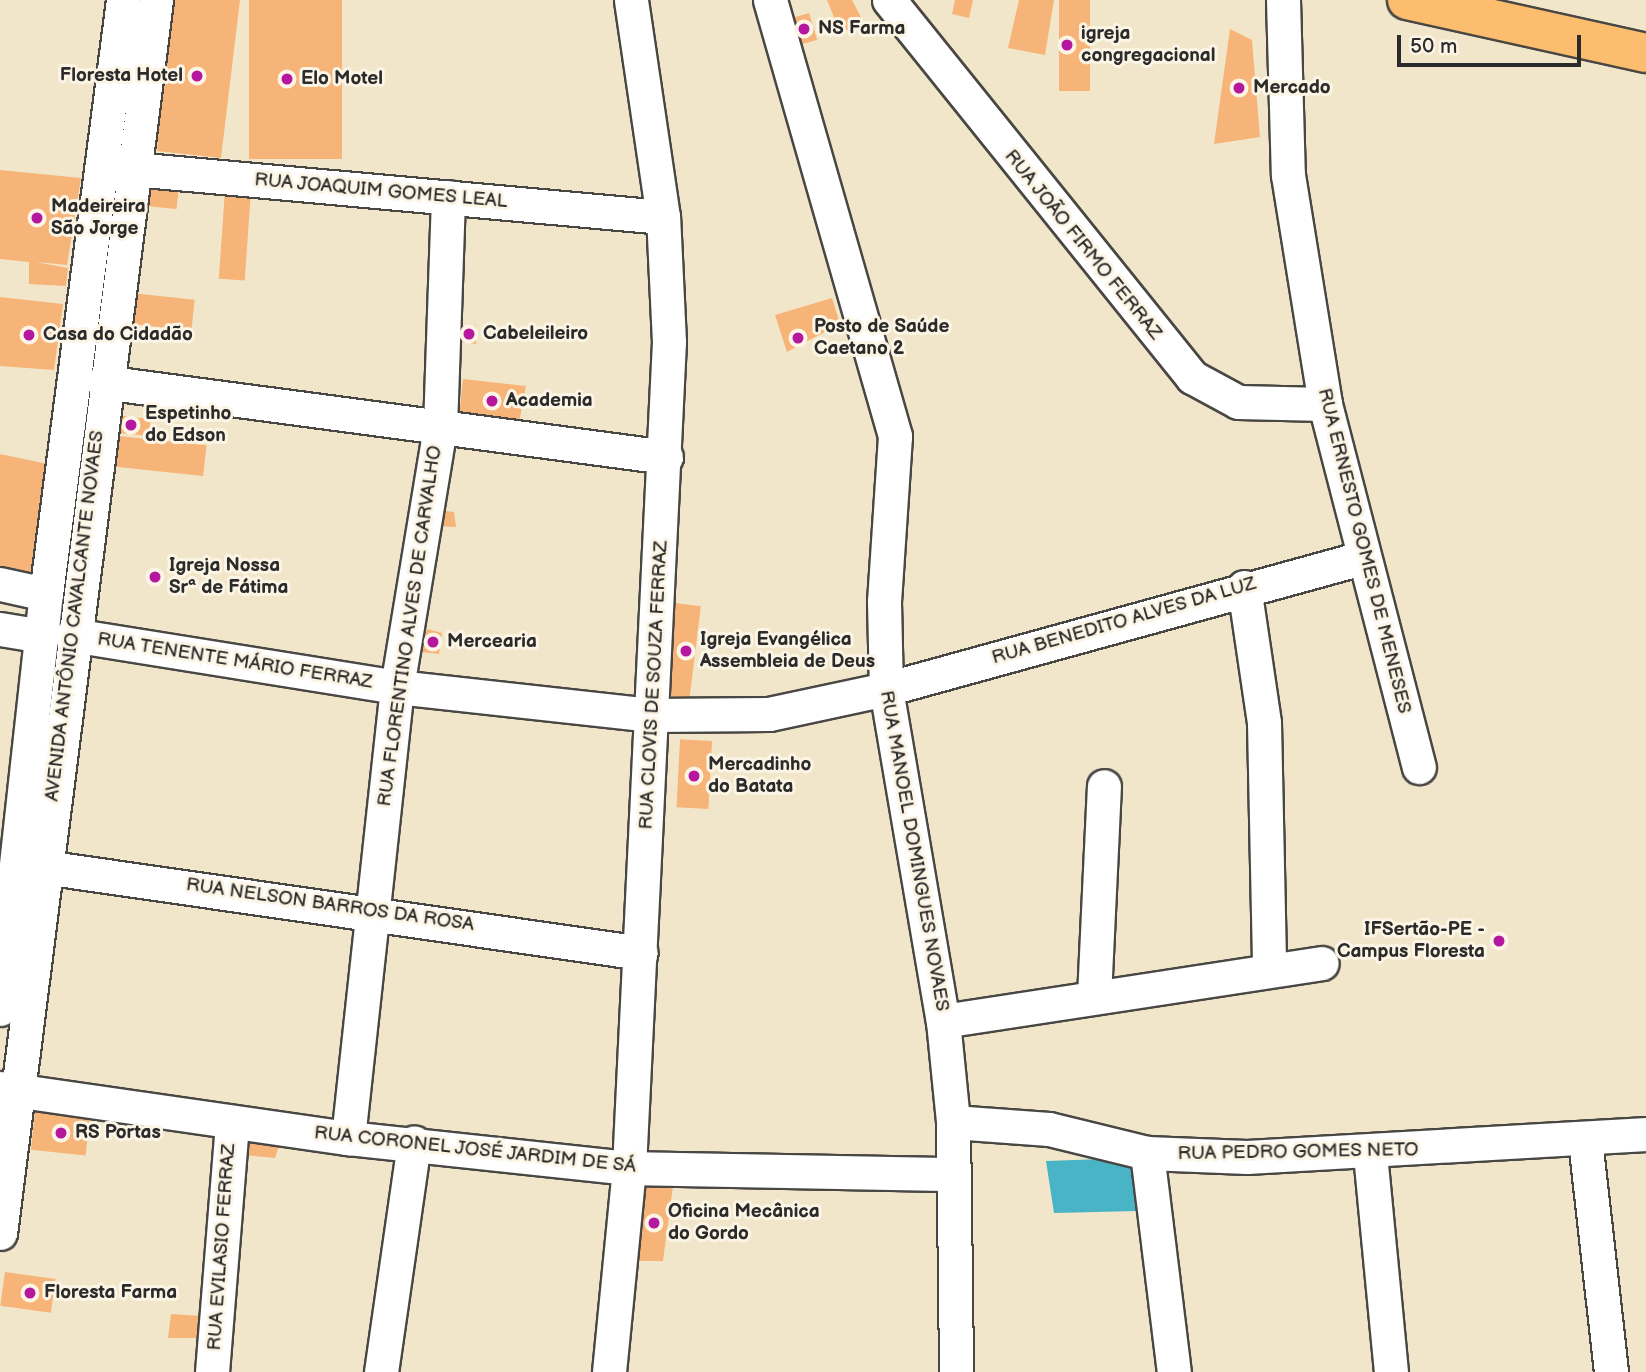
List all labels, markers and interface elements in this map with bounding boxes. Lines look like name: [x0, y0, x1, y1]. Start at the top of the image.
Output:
place label: NS Farma: [818, 18, 905, 40]
marker: NS Farma: [796, 21, 812, 37]
scale bar: [1401, 21, 1585, 65]
place label: igreja congregacional: [1081, 23, 1215, 67]
text: 50 m: [1410, 34, 1457, 59]
marker: igreja congregacional: [1059, 37, 1075, 53]
place label: Floresta Hotel: [60, 65, 183, 87]
marker: Floresta Hotel: [189, 68, 205, 84]
place label: Elo Motel: [301, 68, 383, 90]
marker: Elo Motel: [279, 71, 295, 87]
place label: Mercado: [1253, 77, 1331, 99]
marker: Mercado: [1231, 80, 1247, 96]
street label: RUA JOÃO FIRMO FERRAZ: [999, 145, 1167, 345]
street label: RUA JOAQUIM GOMES LEAL: [253, 169, 509, 213]
place label: Madeireira São Jorge: [51, 196, 146, 240]
marker: Madeireira São Jorge: [29, 210, 45, 226]
place label: Posto de Saúde Caetano 2: [814, 316, 949, 360]
place label: Cabeleileiro: [483, 323, 588, 345]
place label: Casa do Cidadão: [43, 324, 193, 346]
marker: Cabeleileiro: [461, 326, 477, 342]
marker: Casa do Cidadão: [21, 327, 37, 343]
marker: Posto de Saúde Caetano 2: [788, 328, 808, 348]
street label: RUA ERNESTO GOMES DE MENESES: [1312, 386, 1416, 716]
place label: Academia: [506, 390, 593, 412]
marker: Academia: [484, 393, 500, 409]
place label: Espetinho do Edson: [145, 403, 231, 447]
marker: Espetinho do Edson: [123, 417, 139, 433]
street label: AVENIDA ANTÔNIO CAVALCANTE NOVAES: [41, 429, 109, 803]
street label: RUA FLORENTINO ALVES DE CARVALHO: [373, 444, 447, 808]
street label: RUA CLOVIS DE SOUZA FERRAZ: [635, 540, 673, 830]
place label: Igreja Nossa Srª de Fátima: [169, 555, 288, 599]
marker: Igreja Nossa Srª de Fátima: [147, 569, 163, 585]
street label: RUA BENEDITO ALVES DA LUZ: [989, 572, 1259, 670]
street label: RUA TENENTE MÁRIO FERRAZ: [95, 628, 375, 694]
place label: Igreja Evangélica Assembleia de Deus: [700, 629, 875, 673]
place label: Mercearia: [447, 631, 537, 653]
marker: Mercearia: [425, 634, 441, 650]
marker: Igreja Evangélica Assembleia de Deus: [678, 643, 694, 659]
street label: RUA MANOEL DOMINGUES NOVAES: [875, 689, 953, 1013]
place label: Mercadinho do Batata: [708, 754, 811, 798]
marker: Mercadinho do Batata: [686, 768, 702, 784]
street label: RUA NELSON BARROS DA ROSA: [185, 873, 475, 937]
place label: IFSertão-PE - Campus Floresta: [1337, 919, 1485, 963]
marker: IFSertão-PE - Campus Floresta: [1491, 933, 1507, 949]
place label: RS Portas: [75, 1122, 161, 1144]
street label: RUA CORONEL JOSÉ JARDIM DE SÁ: [312, 1122, 638, 1178]
marker: RS Portas: [53, 1125, 69, 1141]
street label: RUA PEDRO GOMES NETO: [1177, 1138, 1419, 1166]
street label: RUA EVILASIO FERRAZ: [203, 1143, 241, 1351]
place label: Oficina Mecânica do Gordo: [668, 1201, 820, 1245]
marker: Oficina Mecânica do Gordo: [646, 1215, 662, 1231]
place label: Floresta Farma: [44, 1282, 177, 1304]
marker: Floresta Farma: [22, 1285, 38, 1301]

